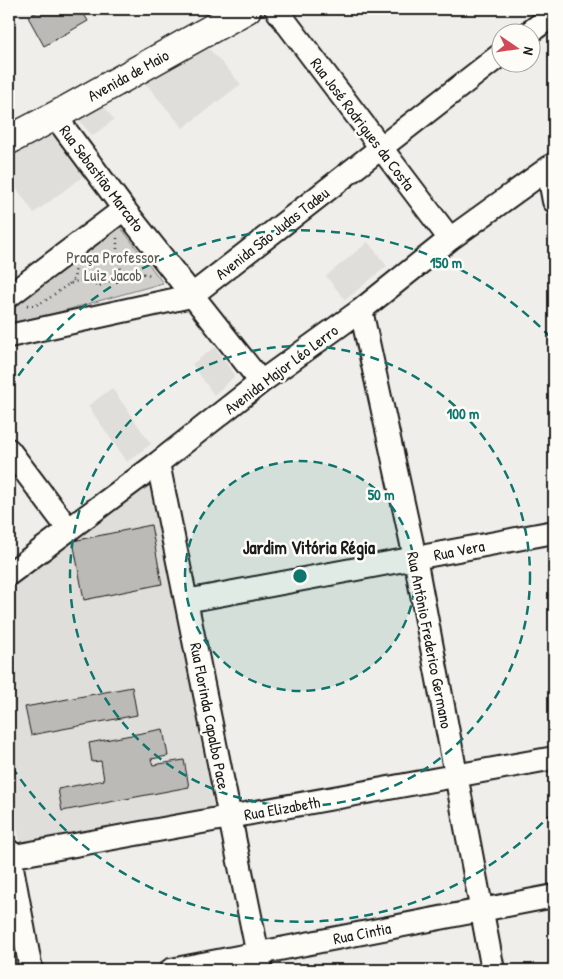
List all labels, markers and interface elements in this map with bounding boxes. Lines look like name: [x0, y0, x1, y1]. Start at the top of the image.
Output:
north arrow: [490, 22, 540, 72]
street label: Avenida de Maio: [83, 43, 173, 106]
text: N: [519, 45, 539, 57]
street label: Rua José Rodrigues da Costa: [306, 53, 420, 195]
street label: Rua Sebastião Marcato: [55, 120, 150, 236]
street label: Avenida São Judas Tadeu: [211, 181, 334, 284]
park label: Praça Professor Luiz Jacob: [66, 246, 160, 286]
text: 150 m: [430, 252, 462, 273]
street label: Avenida Major Léo Lerro: [220, 319, 343, 419]
text: 100 m: [447, 403, 479, 424]
text: 50 m: [368, 484, 394, 505]
street label: Rua Vera: [432, 534, 486, 566]
district label: Jardim Vitória Régia: [243, 535, 376, 561]
street label: Rua Antônio Frederico Germano: [402, 550, 458, 731]
centre of rings: [291, 567, 309, 585]
street label: Rua Florinda Capalbo Pace: [185, 641, 235, 792]
street label: Rua Elizabeth: [242, 790, 322, 826]
street label: Rua Cintia: [331, 917, 393, 949]

